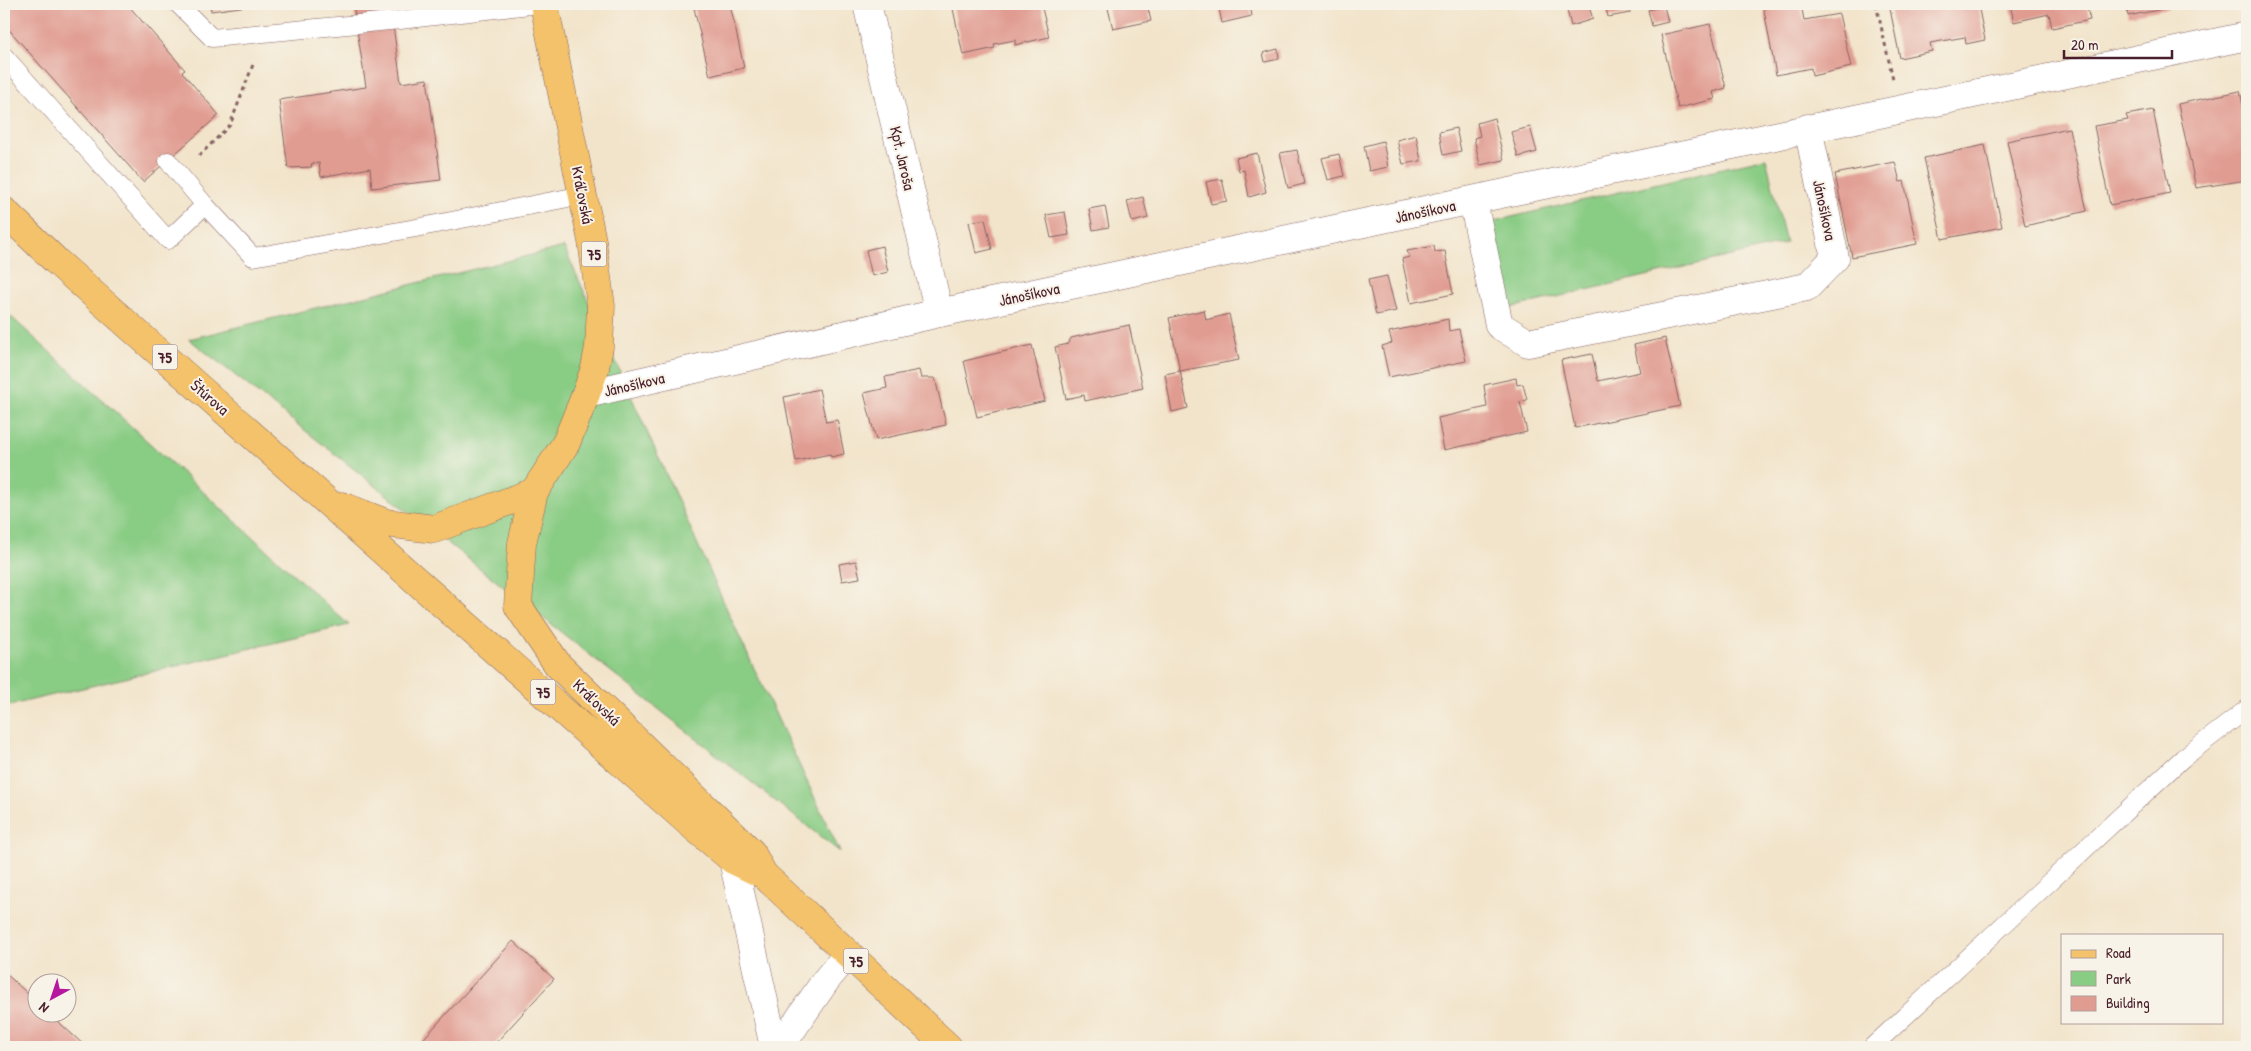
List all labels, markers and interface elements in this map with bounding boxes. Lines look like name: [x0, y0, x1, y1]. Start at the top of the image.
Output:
scale bar: [2064, 28, 2171, 60]
text: 20 m: [2071, 34, 2098, 55]
street label: Kpt. Jaroša: [885, 124, 921, 192]
street label: Kráľovská: [567, 164, 599, 226]
street label: Jánošíkova: [1808, 178, 1842, 242]
street label: Jánošíkova: [1393, 194, 1457, 228]
road number: 75: [582, 242, 606, 266]
street label: Jánošíkova: [997, 277, 1061, 311]
road number: 75: [152, 344, 178, 370]
street label: Jánošíkova: [602, 366, 666, 402]
street label: Štúrova: [186, 374, 234, 420]
street label: Kráľovská: [568, 674, 626, 730]
road number: 75: [530, 680, 556, 704]
legend: [2061, 934, 2224, 1024]
text: Road: [2106, 942, 2131, 963]
road number: 75: [844, 948, 868, 974]
text: Park: [2106, 968, 2131, 989]
north arrow: [28, 974, 78, 1024]
text: Building: [2106, 992, 2150, 1013]
text: N: [34, 998, 52, 1018]

